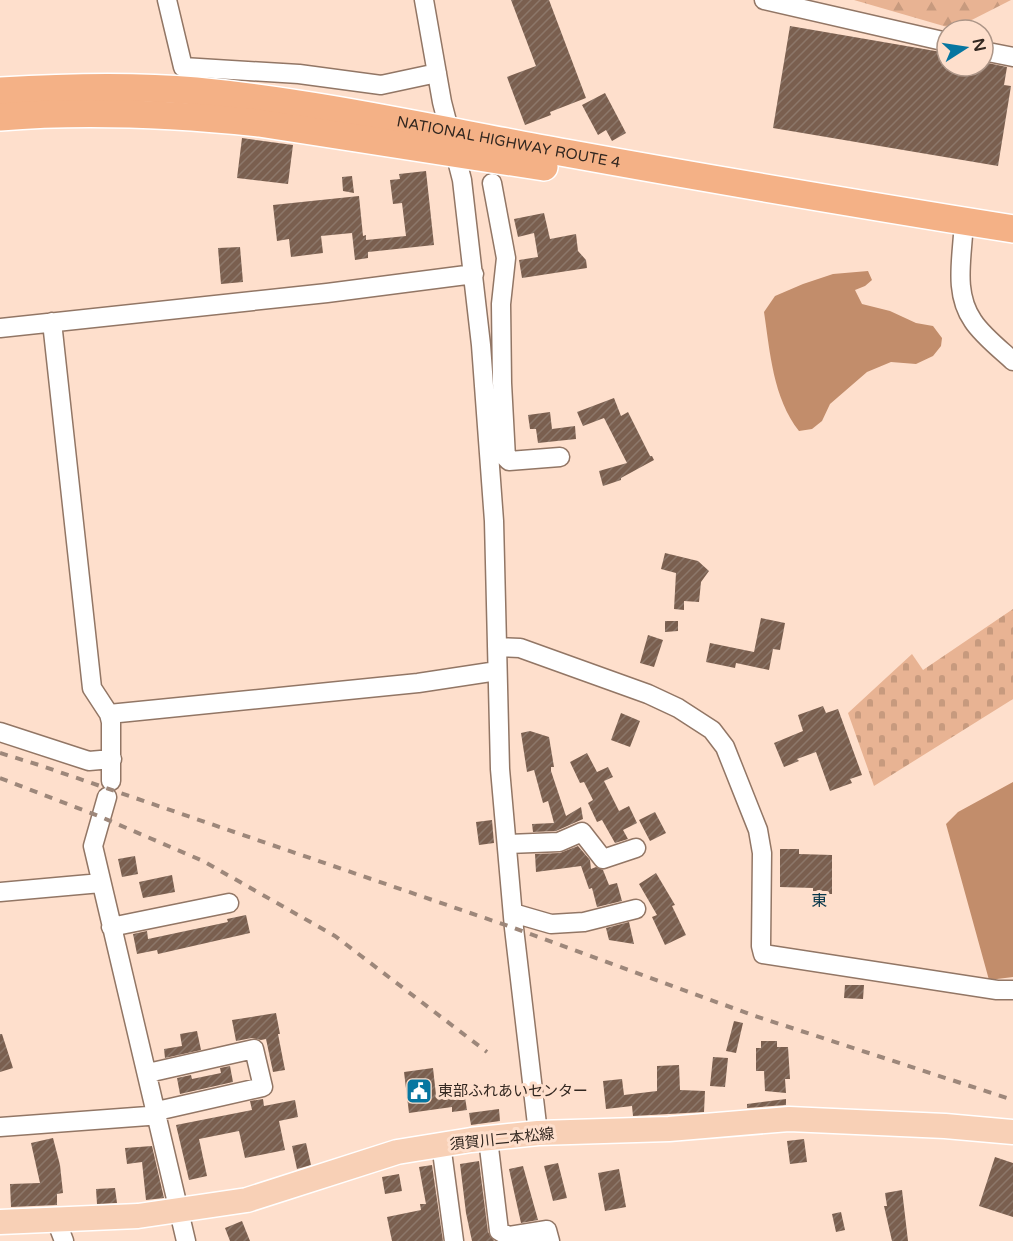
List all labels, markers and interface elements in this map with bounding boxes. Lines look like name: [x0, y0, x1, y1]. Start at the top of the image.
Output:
north arrow: [935, 18, 995, 78]
text: N: [968, 37, 990, 53]
street label: NATIONAL HIGHWAY ROUTE 4: [395, 112, 622, 172]
district label: 東: [811, 891, 827, 911]
public building icon: 東部ふれあいセンター: [404, 1076, 434, 1106]
place label: 東部ふれあいセンター: [438, 1082, 588, 1100]
street label: 須賀川二本松線: [449, 1125, 555, 1153]

